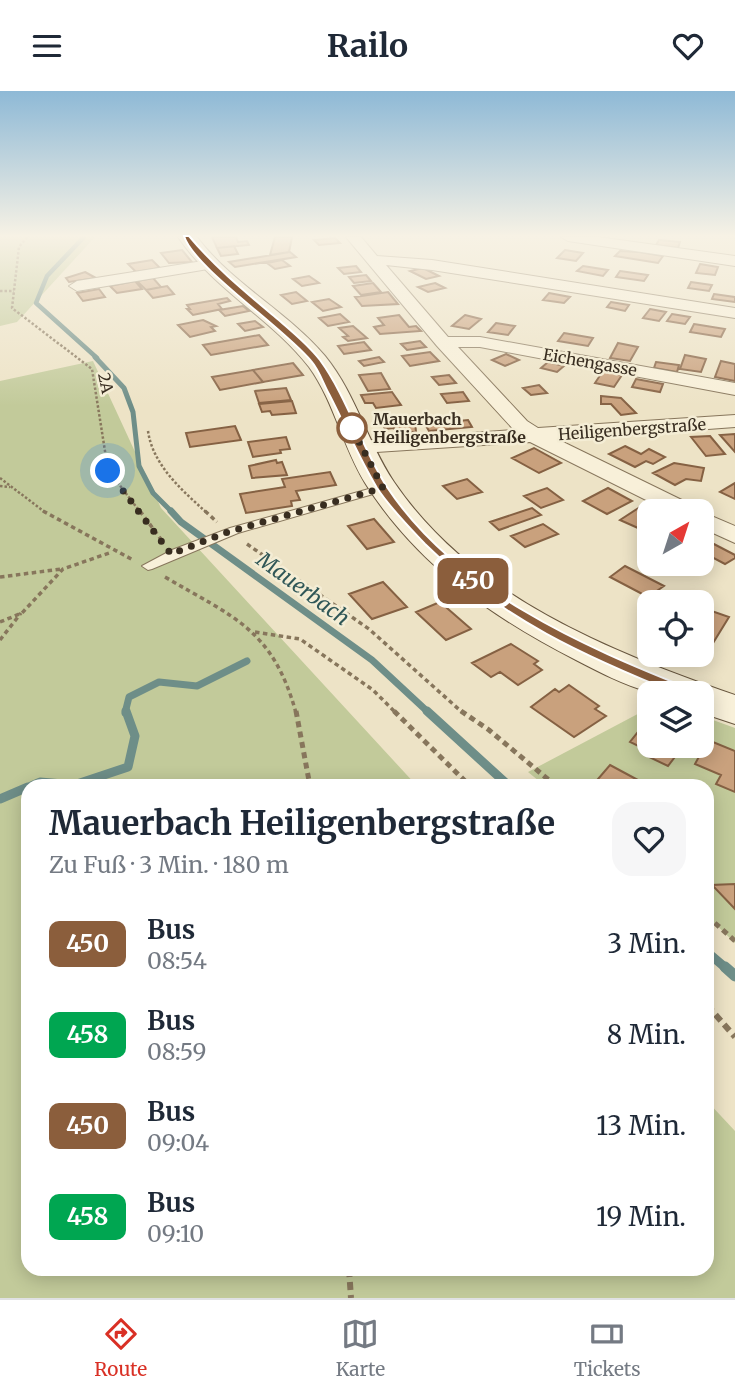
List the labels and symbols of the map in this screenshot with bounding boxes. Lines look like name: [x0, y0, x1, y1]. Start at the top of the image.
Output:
street label: Eichengasse: [542, 344, 638, 380]
street label: 2A: [94, 371, 118, 396]
place label: Mauerbach Heiligenbergstraße: [373, 409, 526, 447]
marker: Mauerbach Heiligenbergstraße: [337, 413, 367, 443]
street label: Heiligenbergstraße: [557, 414, 707, 444]
your location: [90, 453, 125, 488]
north arrow: [637, 499, 714, 576]
water label: Mauerbach: [251, 545, 355, 631]
line badge: 450: [433, 558, 513, 604]

